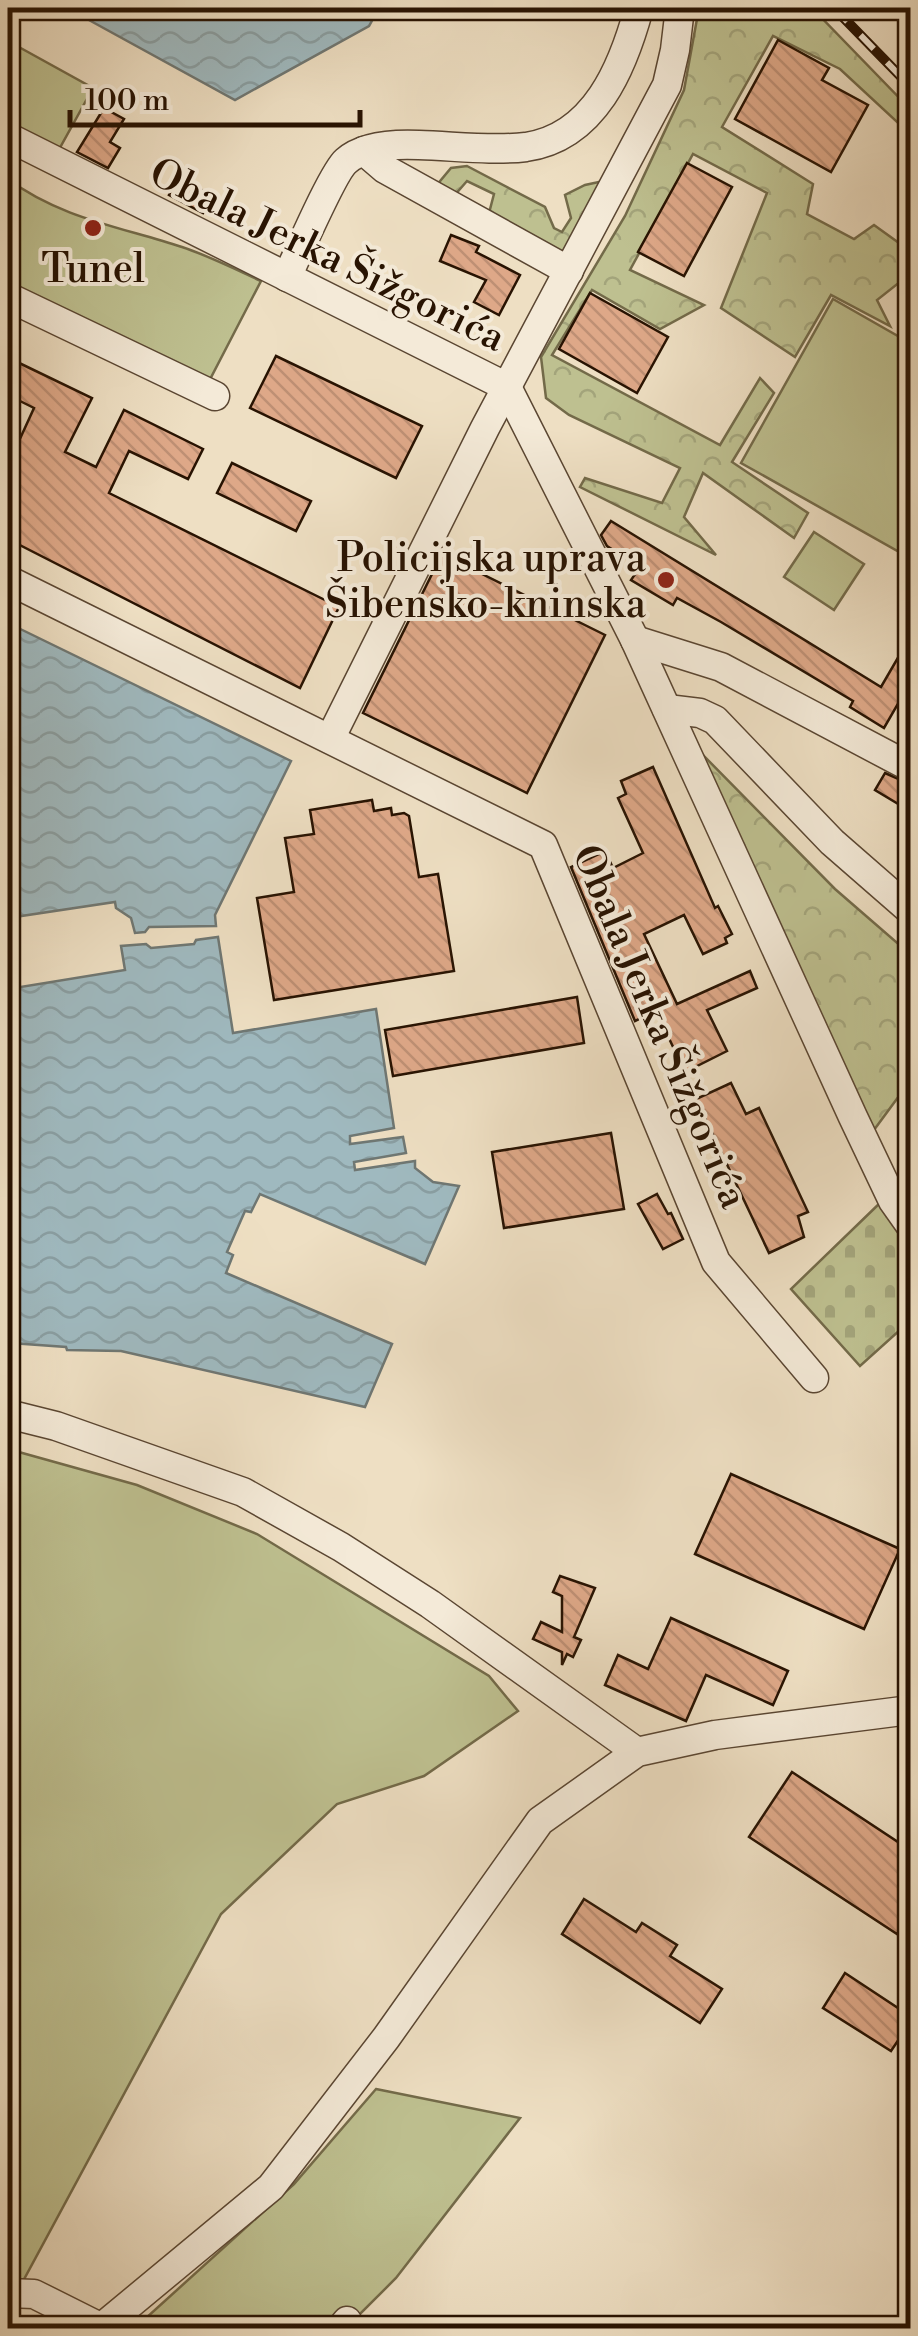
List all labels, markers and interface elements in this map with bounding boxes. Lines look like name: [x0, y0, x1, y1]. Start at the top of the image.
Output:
scale bar: [70, 65, 360, 127]
text: 100 m: [85, 82, 169, 120]
street label: Obala Jerka Šižgorića: [141, 145, 515, 365]
marker: Tunel: [82, 217, 104, 239]
place label: Tunel: [41, 245, 145, 295]
place label: Policijska uprava Šibensko-kninska: [325, 534, 647, 630]
marker: Policijska uprava Šibensko-kninska: [655, 569, 677, 591]
street label: Obala Jerka Šižgorića: [559, 836, 761, 1217]

